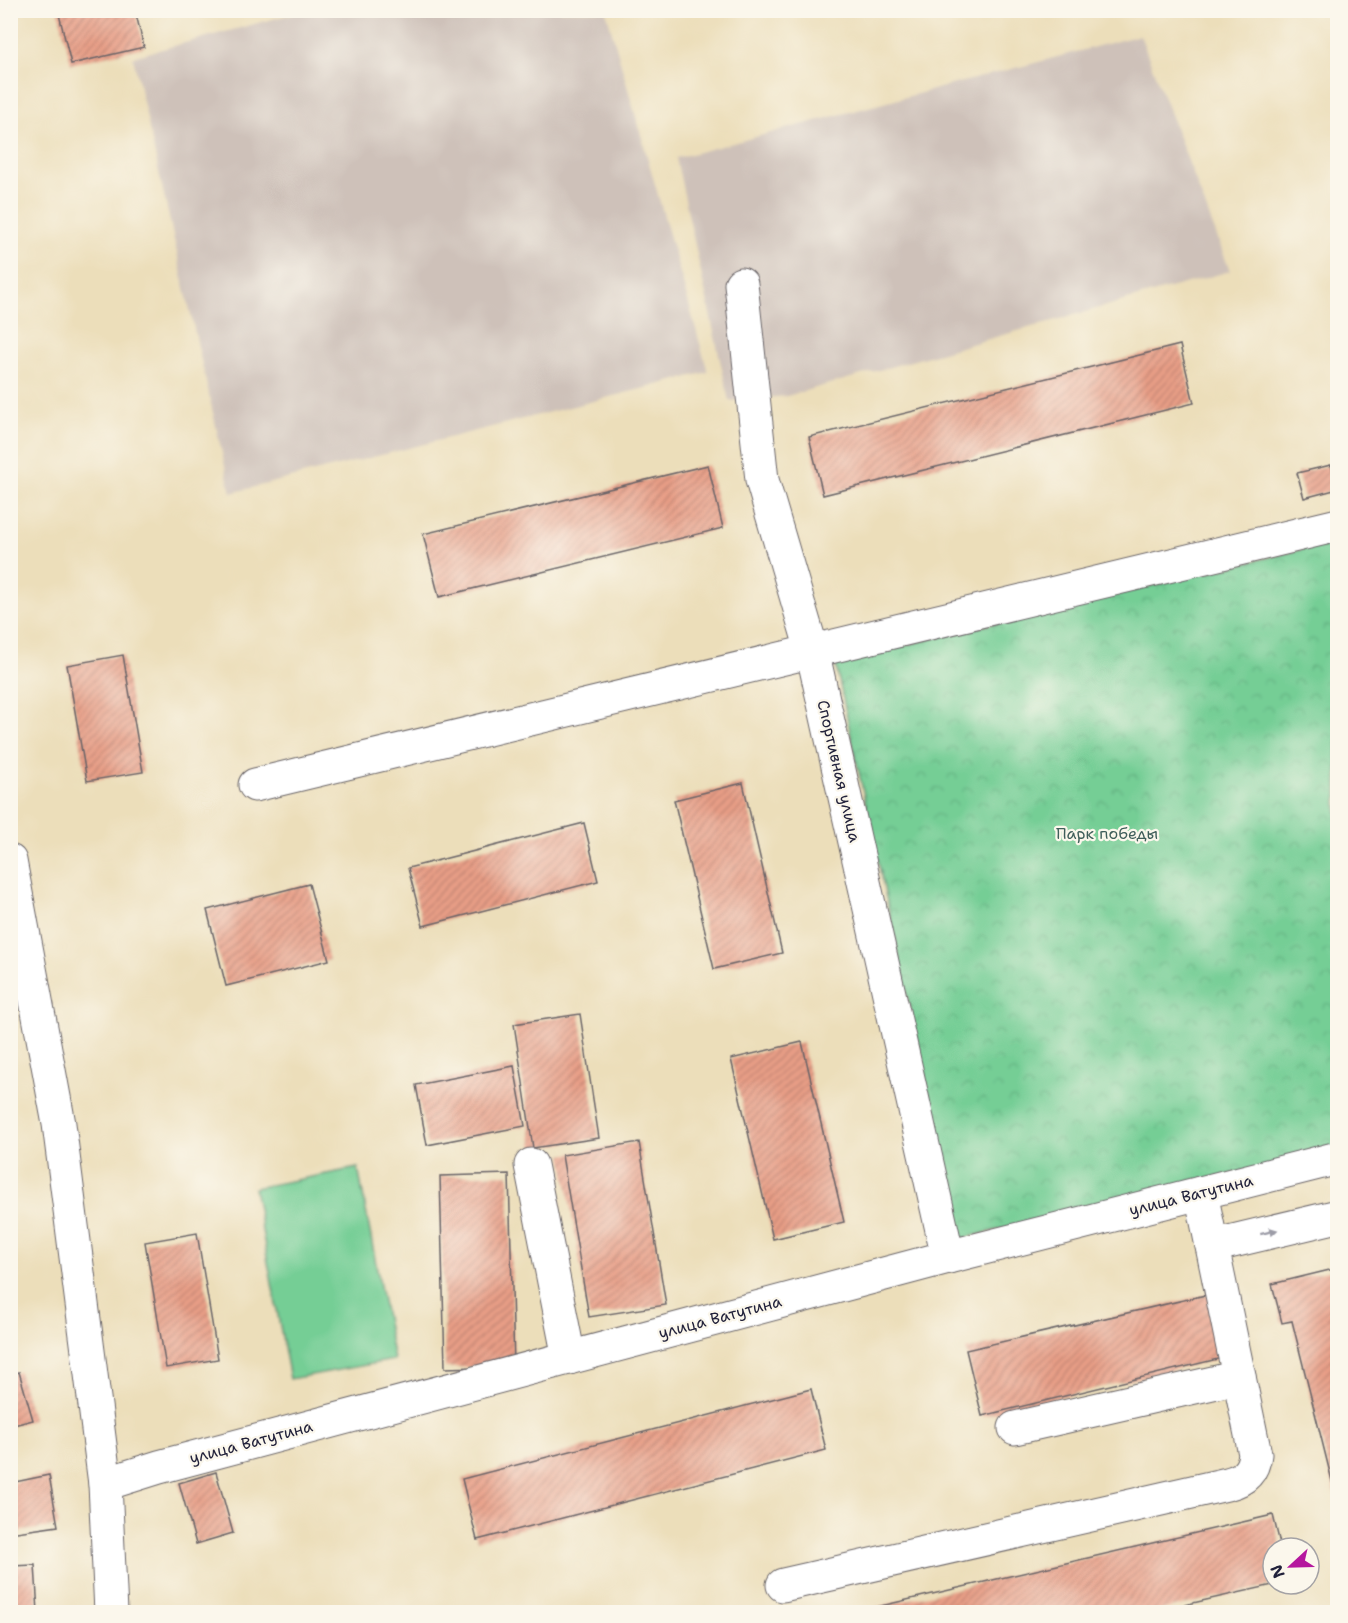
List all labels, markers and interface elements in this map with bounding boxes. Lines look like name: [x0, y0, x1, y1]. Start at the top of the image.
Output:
street label: Спортивная улица: [812, 698, 866, 844]
park label: Парк победы: [1056, 823, 1158, 844]
street label: улица Ватутина: [1127, 1169, 1255, 1221]
one-way arrow: [1260, 1227, 1278, 1237]
street label: улица Ватутина: [656, 1290, 784, 1344]
street label: улица Ватутина: [187, 1415, 315, 1469]
north arrow: [1261, 1536, 1321, 1596]
text: N: [1265, 1562, 1290, 1581]

